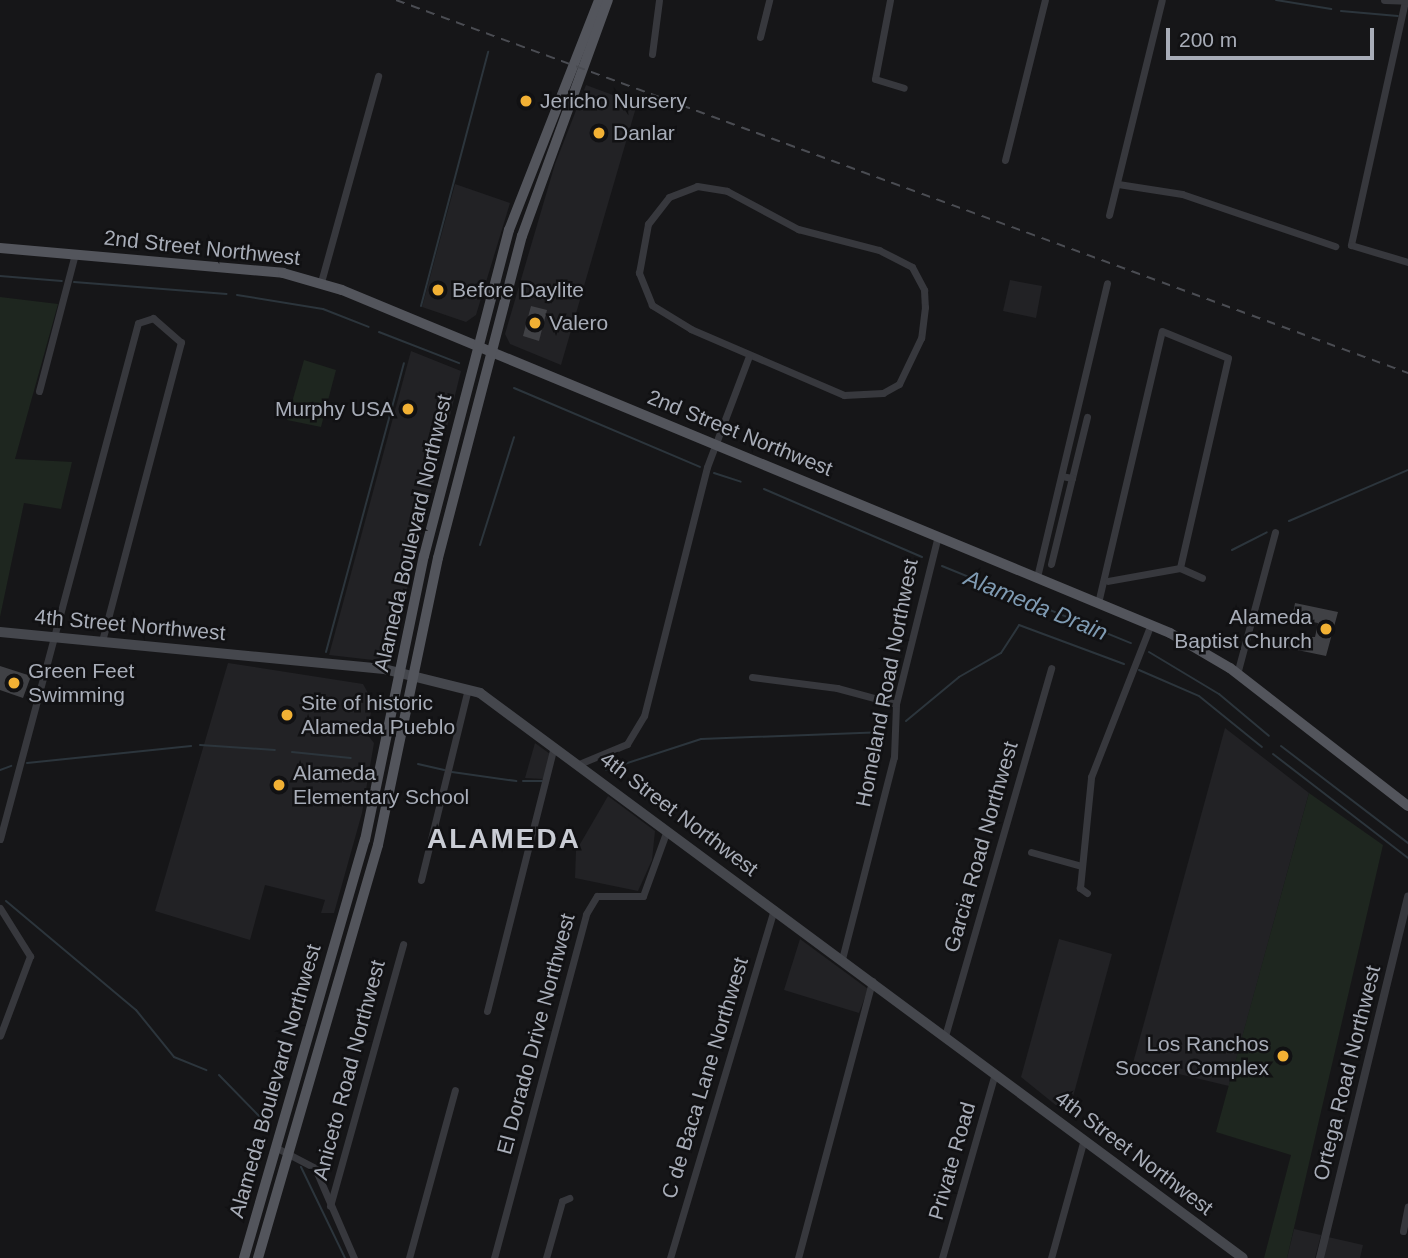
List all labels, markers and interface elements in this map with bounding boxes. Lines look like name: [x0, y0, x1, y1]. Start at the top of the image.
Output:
scale bar: [1170, 14, 1378, 58]
text: 200 m: [1179, 28, 1237, 51]
place label: Jericho Nursery: [540, 88, 687, 114]
marker: Jericho Nursery: [518, 93, 534, 109]
place label: Danlar: [613, 120, 675, 146]
marker: Danlar: [591, 125, 607, 141]
street label: 2nd Street Northwest: [103, 225, 301, 271]
place label: Before Daylite: [452, 277, 584, 303]
marker: Before Daylite: [430, 282, 446, 298]
place label: Valero: [549, 310, 608, 336]
marker: Valero: [527, 315, 543, 331]
street label: 2nd Street Northwest: [644, 384, 836, 482]
street label: Alameda Boulevard Northwest: [369, 392, 457, 674]
place label: Murphy USA: [275, 396, 394, 422]
marker: Murphy USA: [400, 401, 416, 417]
street label: Homeland Road Northwest: [851, 557, 923, 809]
water label: Alameda Drain: [960, 564, 1112, 646]
street label: 4th Street Northwest: [34, 604, 226, 646]
place label: Alameda Baptist Church: [1174, 604, 1312, 654]
marker: Alameda Baptist Church: [1318, 621, 1334, 637]
place label: Green Feet Swimming: [28, 658, 134, 708]
marker: Green Feet Swimming: [6, 675, 22, 691]
place label: Site of historic Alameda Pueblo: [301, 690, 455, 740]
marker: Site of historic Alameda Pueblo: [279, 707, 295, 723]
street label: Garcia Road Northwest: [939, 739, 1023, 955]
street label: 4th Street Northwest: [595, 746, 763, 882]
place label: Alameda Elementary School: [293, 760, 469, 810]
marker: Alameda Elementary School: [271, 777, 287, 793]
district label: ALAMEDA: [428, 822, 580, 856]
street label: El Dorado Drive Northwest: [492, 911, 580, 1157]
street label: Alameda Boulevard Northwest: [224, 941, 326, 1221]
street label: C de Baca Lane Northwest: [656, 954, 754, 1202]
street label: Aniceto Road Northwest: [308, 957, 390, 1183]
street label: Ortega Road Northwest: [1308, 963, 1386, 1183]
place label: Los Ranchos Soccer Complex: [1115, 1031, 1269, 1081]
marker: Los Ranchos Soccer Complex: [1275, 1048, 1291, 1064]
street label: 4th Street Northwest: [1050, 1085, 1218, 1221]
street label: Private Road: [923, 1099, 981, 1223]

